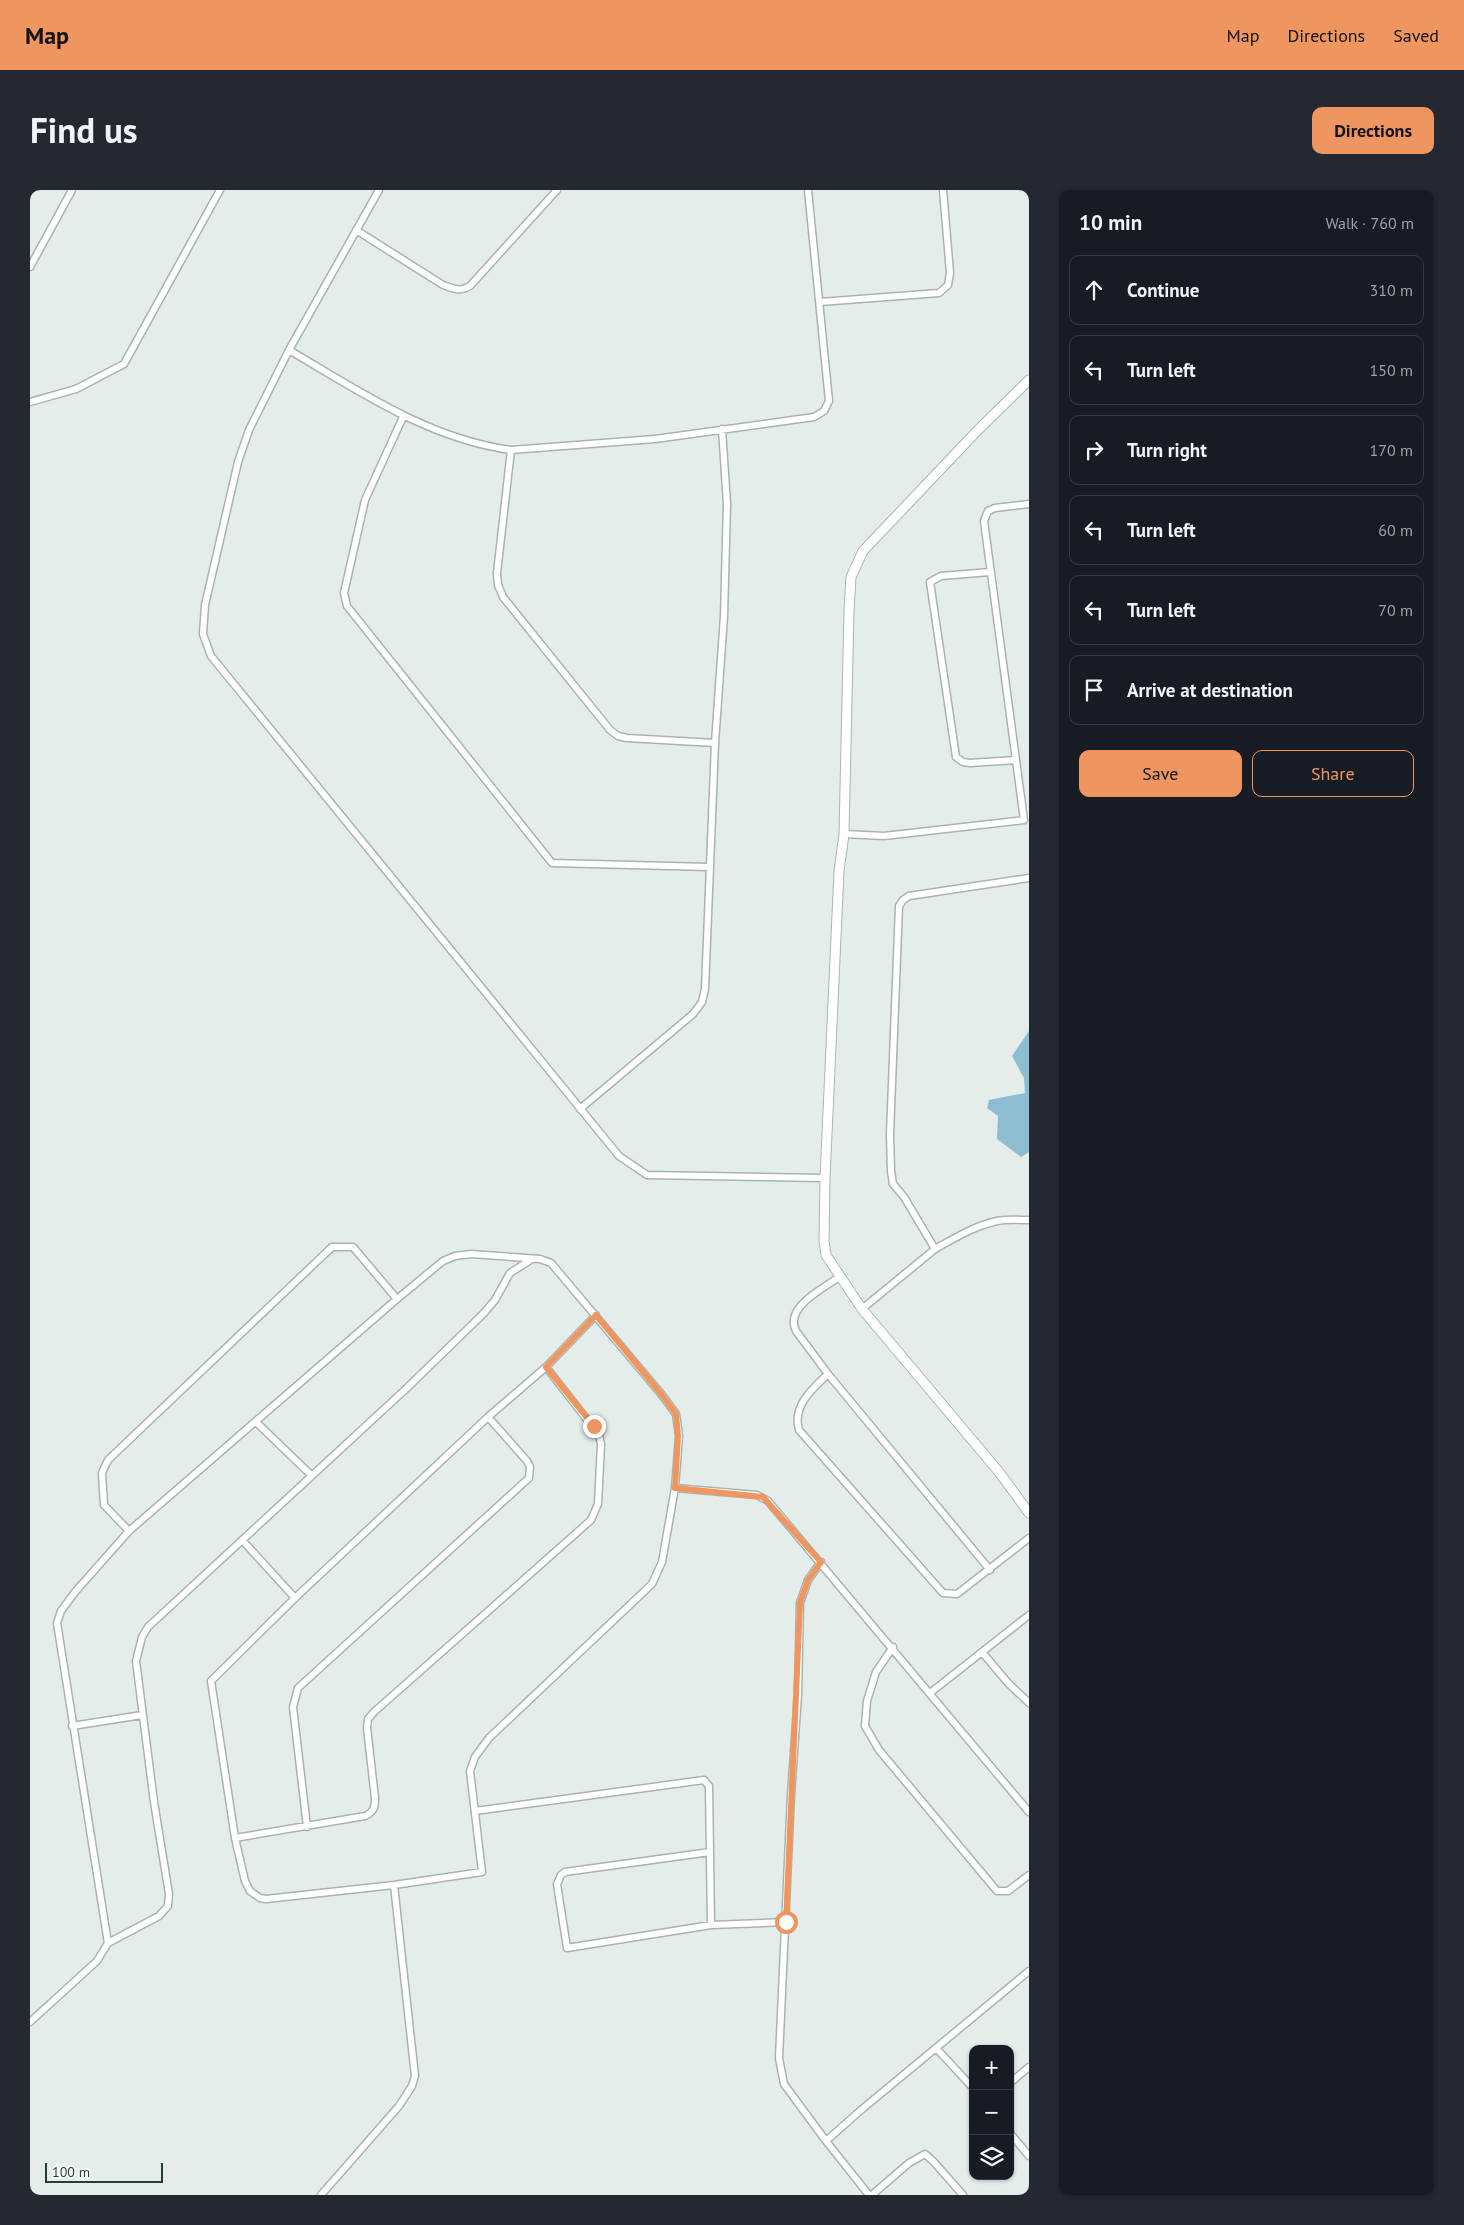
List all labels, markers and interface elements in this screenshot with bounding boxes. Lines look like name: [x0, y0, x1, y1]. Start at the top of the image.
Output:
text: Map: [25, 20, 69, 51]
text: Map: [1227, 24, 1259, 47]
text: Directions: [1287, 24, 1365, 47]
text: Saved: [1393, 24, 1439, 47]
text: Find us: [30, 107, 138, 153]
button: Directions: [1312, 107, 1434, 154]
text: 10 min: [1079, 209, 1142, 236]
text: Walk · 760 m: [1325, 213, 1414, 233]
icon: ahead: [1080, 276, 1108, 304]
text: Continue: [1127, 278, 1199, 302]
text: 310 m: [1370, 280, 1413, 300]
icon: left: [1080, 356, 1108, 384]
text: Turn left: [1127, 358, 1196, 382]
text: 150 m: [1370, 360, 1413, 380]
icon: right: [1080, 436, 1108, 464]
text: Turn right: [1127, 438, 1207, 462]
text: 170 m: [1370, 440, 1413, 460]
icon: left: [1080, 516, 1108, 544]
text: Turn left: [1127, 518, 1196, 542]
text: 60 m: [1378, 520, 1413, 540]
icon: left: [1080, 596, 1108, 624]
text: Turn left: [1127, 598, 1196, 622]
text: 70 m: [1378, 600, 1413, 620]
icon: arrive: [1080, 676, 1108, 704]
text: Arrive at destination: [1127, 678, 1293, 702]
button: Save: [1079, 750, 1242, 797]
button: Share: [1252, 750, 1414, 797]
route end: [583, 1415, 606, 1438]
route start: [775, 1911, 798, 1934]
map controls: [969, 2045, 1014, 2180]
button: +: [969, 2045, 1014, 2090]
button: −: [969, 2090, 1014, 2135]
button: layers: [969, 2135, 1014, 2180]
scale bar: [45, 2160, 162, 2183]
text: 100 m: [52, 2163, 90, 2181]

